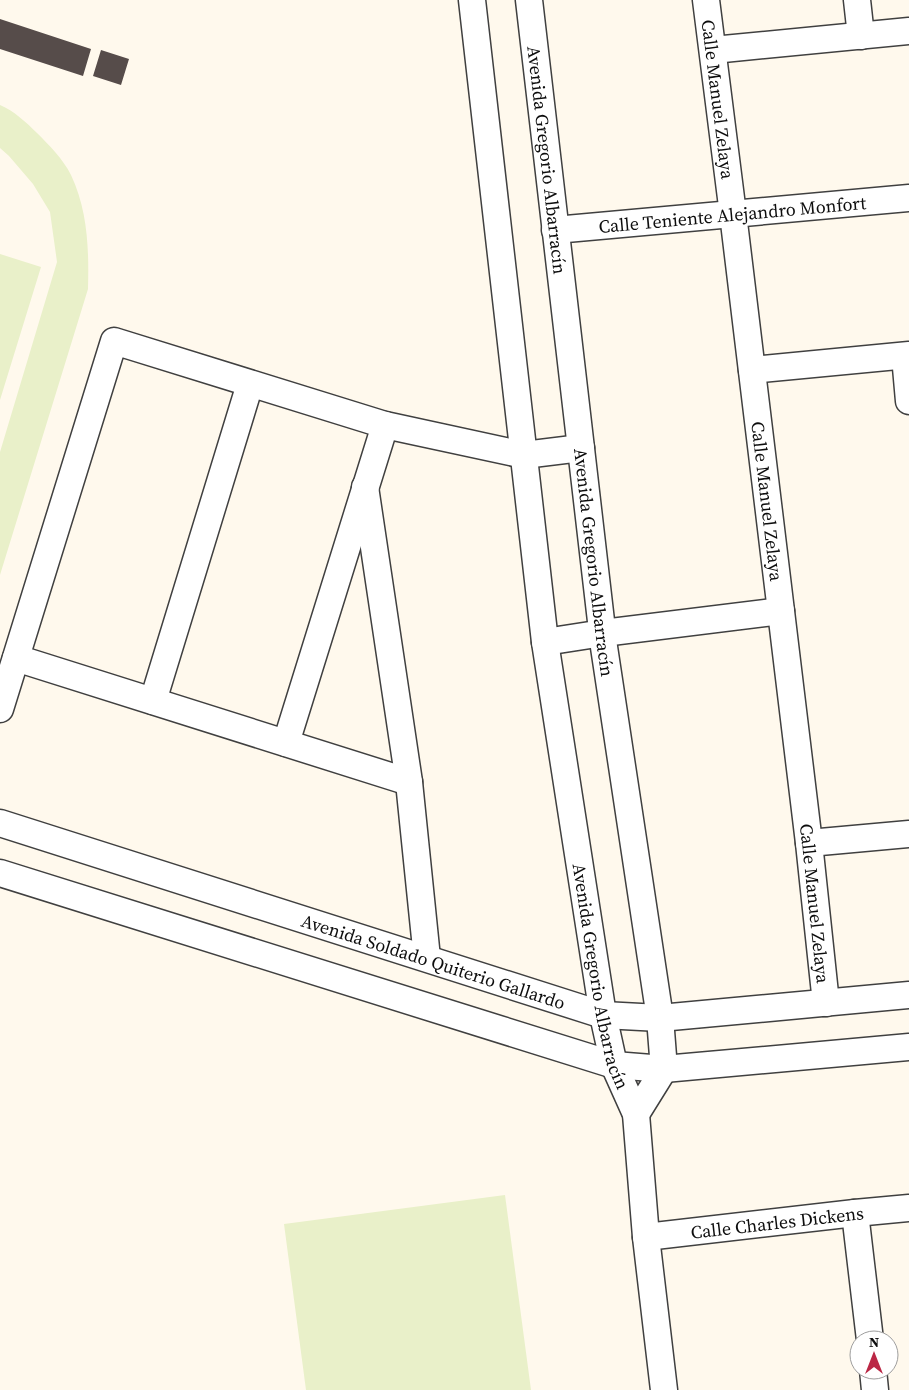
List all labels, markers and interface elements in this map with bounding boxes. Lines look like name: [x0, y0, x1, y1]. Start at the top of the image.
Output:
street label: Calle Manuel Zelaya: [696, 18, 741, 181]
street label: Avenida Gregorio Albarracín: [522, 44, 573, 276]
street label: Calle Teniente Alejandro Monfort: [597, 189, 867, 239]
street label: Calle Manuel Zelaya: [746, 420, 790, 583]
street label: Avenida Gregorio Albarracín: [569, 447, 621, 678]
street label: Calle Manuel Zelaya: [794, 822, 836, 985]
street label: Avenida Gregorio Albarracín: [567, 861, 636, 1093]
street label: Avenida Soldado Quiterio Gallardo: [298, 907, 569, 1015]
street label: Calle Charles Dickens: [689, 1200, 865, 1244]
north arrow: [849, 1330, 899, 1380]
text: N: [869, 1332, 879, 1352]

